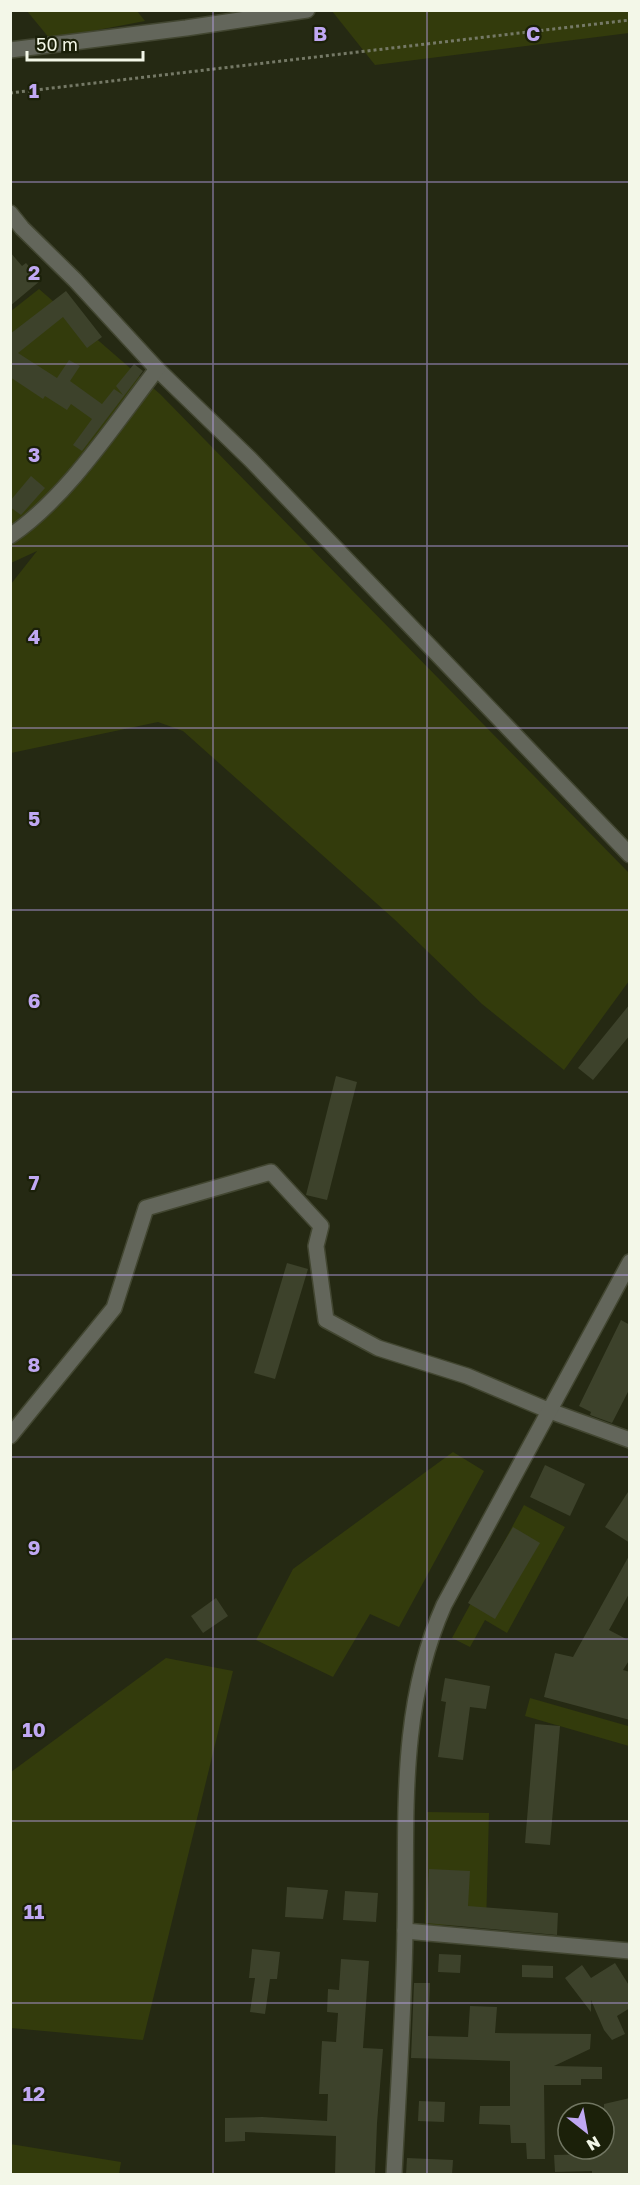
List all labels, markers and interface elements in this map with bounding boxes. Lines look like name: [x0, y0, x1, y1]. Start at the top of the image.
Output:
text: B: [313, 21, 327, 45]
text: C: [526, 21, 540, 45]
scale bar: [27, 24, 142, 62]
text: 50 m: [36, 33, 78, 55]
text: 1: [29, 78, 39, 102]
text: 2: [28, 260, 40, 284]
text: 3: [28, 442, 40, 466]
text: 4: [28, 624, 40, 648]
text: 5: [28, 806, 40, 830]
text: 6: [28, 988, 40, 1012]
text: 7: [29, 1170, 40, 1194]
text: 8: [28, 1352, 40, 1376]
text: 9: [28, 1535, 40, 1559]
text: 10: [22, 1717, 46, 1741]
text: 11: [24, 1899, 44, 1923]
text: 12: [23, 2081, 45, 2105]
north arrow: [556, 2101, 616, 2161]
text: N: [583, 2132, 604, 2156]

